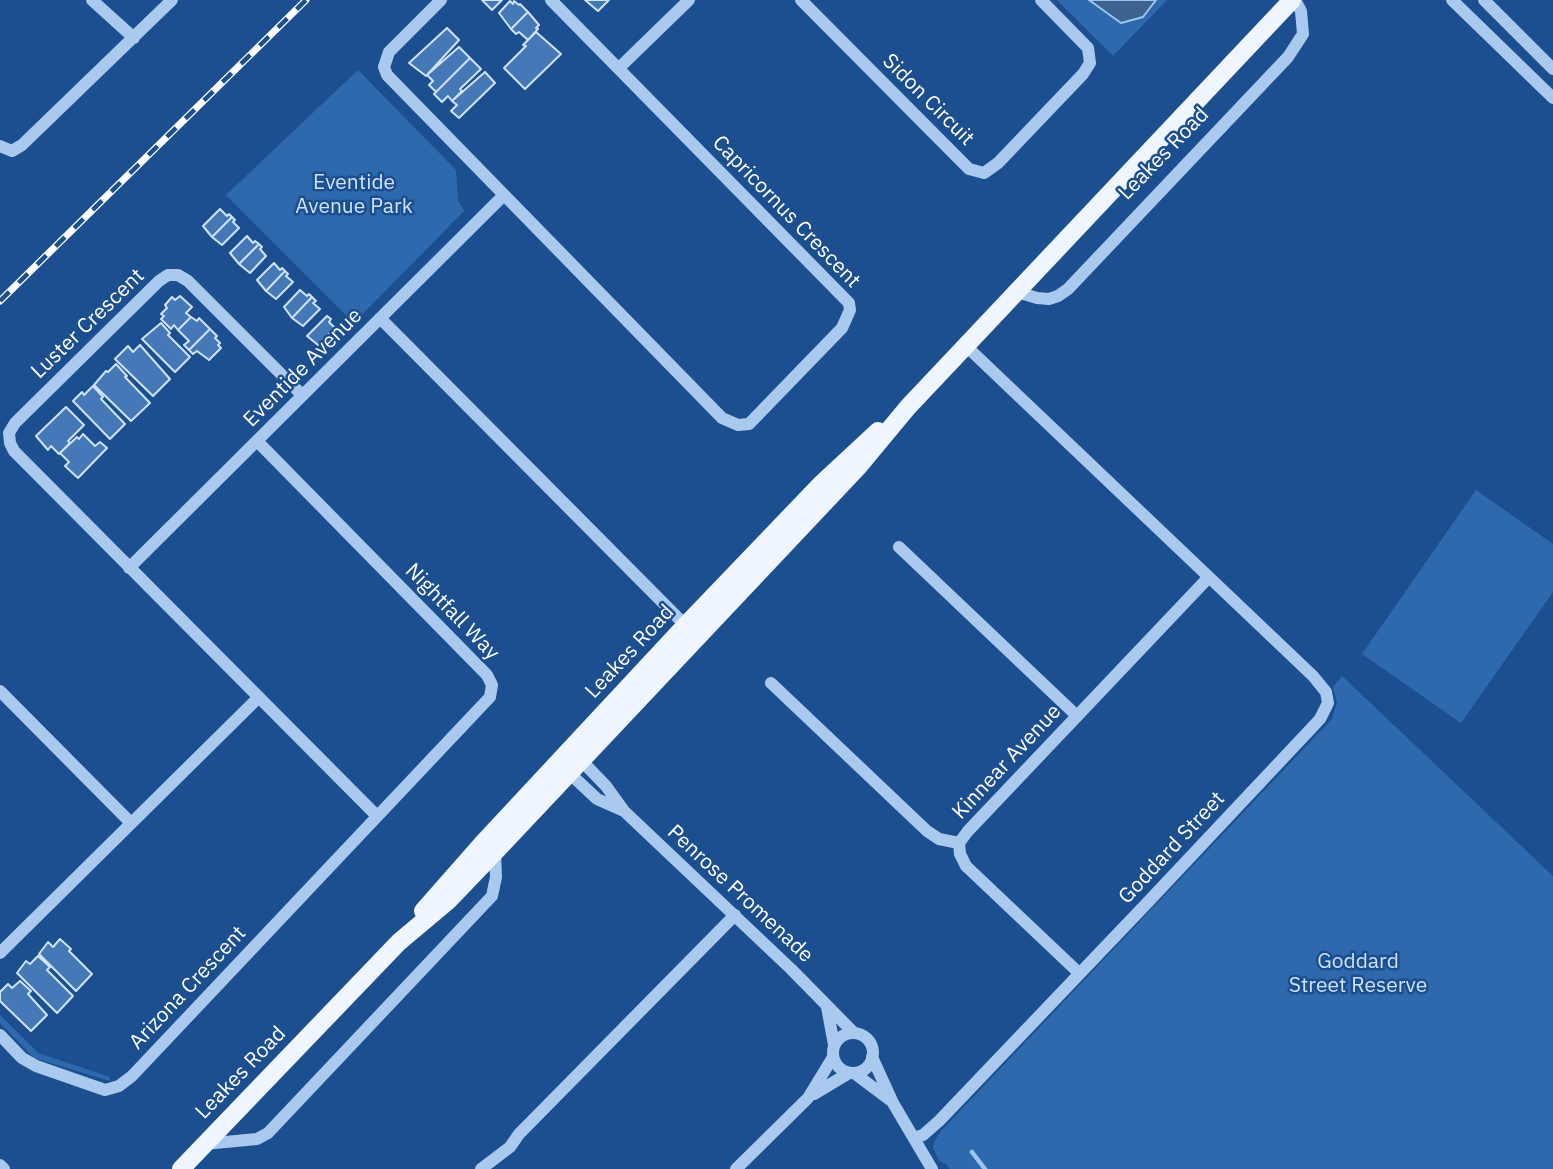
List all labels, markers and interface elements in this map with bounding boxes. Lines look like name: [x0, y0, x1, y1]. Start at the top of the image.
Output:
street label: Sidon Circuit: [877, 49, 979, 151]
street label: Leakes Road: [1114, 103, 1214, 205]
street label: Capricornus Crescent: [707, 131, 865, 293]
park label: Eventide Avenue Park: [295, 170, 413, 220]
street label: Luster Crescent: [26, 264, 150, 384]
street label: Eventide Avenue: [238, 303, 368, 433]
street label: Nightfall Way: [400, 558, 504, 666]
street label: Leakes Road: [580, 600, 680, 704]
street label: Kinnear Avenue: [947, 699, 1067, 825]
street label: Goddard Street: [1114, 787, 1230, 909]
street label: Penrose Promenade: [662, 820, 818, 968]
street label: Arizona Crescent: [124, 921, 252, 1055]
park label: Goddard Street Reserve: [1289, 949, 1427, 999]
street label: Leakes Road: [191, 1022, 291, 1124]

